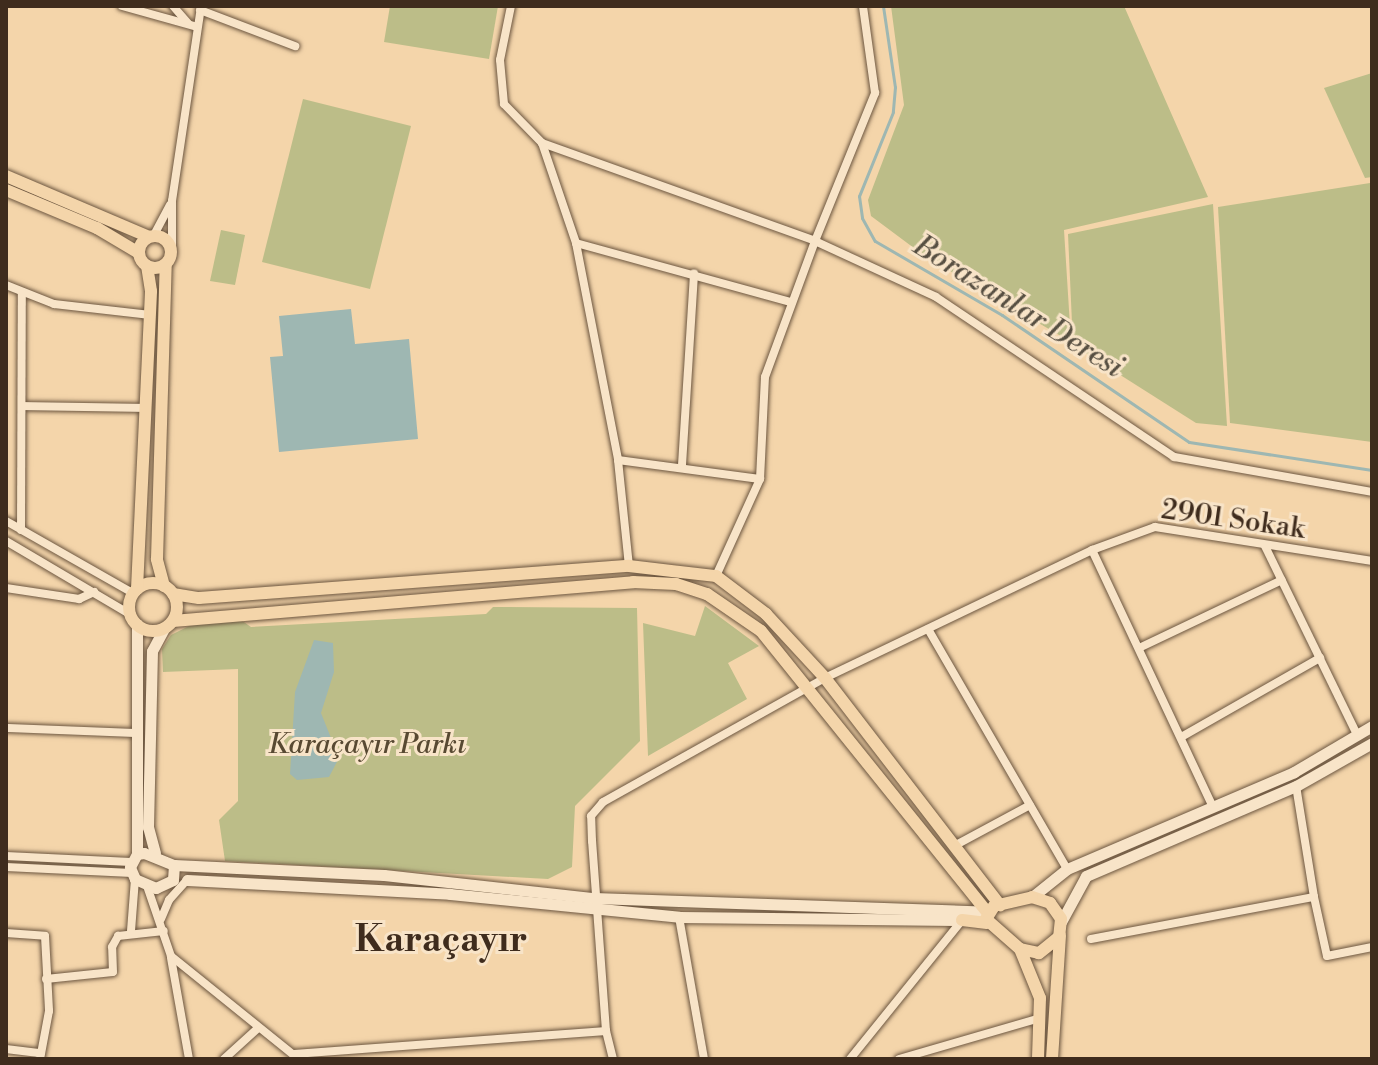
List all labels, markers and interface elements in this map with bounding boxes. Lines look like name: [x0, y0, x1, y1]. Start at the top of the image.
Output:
water label: Borazanlar Deresi: [906, 228, 1130, 386]
street label: 2901 Sokak: [1159, 493, 1307, 547]
park label: Karaçayır Parkı: [268, 728, 466, 762]
district label: Karaçayır: [355, 919, 527, 963]

